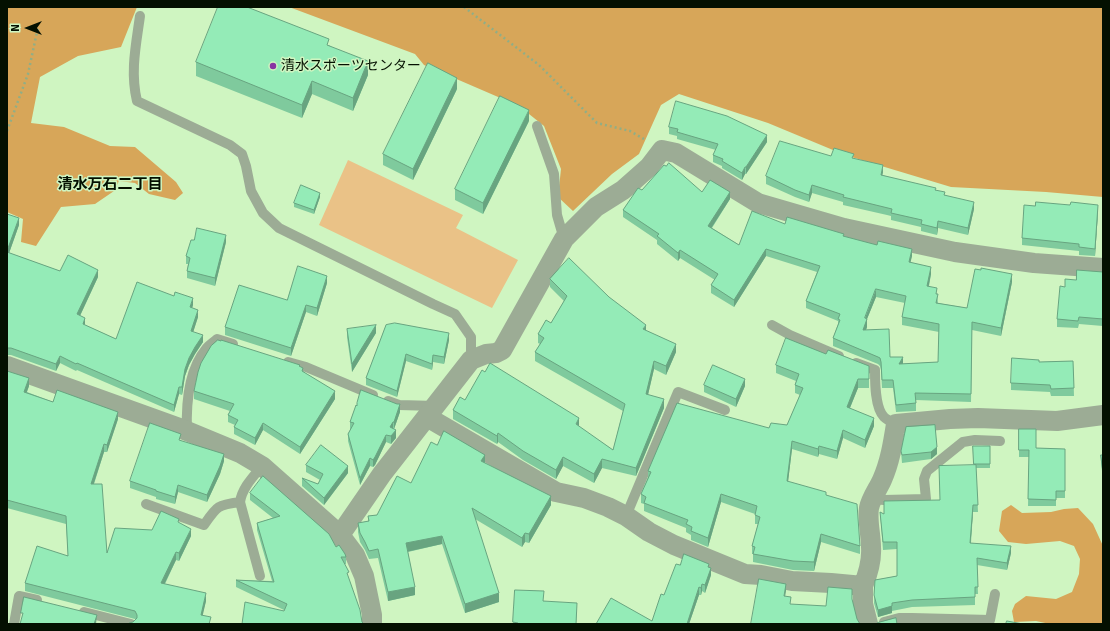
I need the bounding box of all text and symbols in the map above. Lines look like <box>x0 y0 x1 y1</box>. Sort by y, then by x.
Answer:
north arrow <box>8 8 48 48</box>
text: N <box>9 24 22 32</box>
place label: 清水スポーツセンター <box>281 58 421 74</box>
marker: 清水スポーツセンター <box>268 61 278 71</box>
district label: 清水万石二丁目 <box>58 176 162 194</box>

